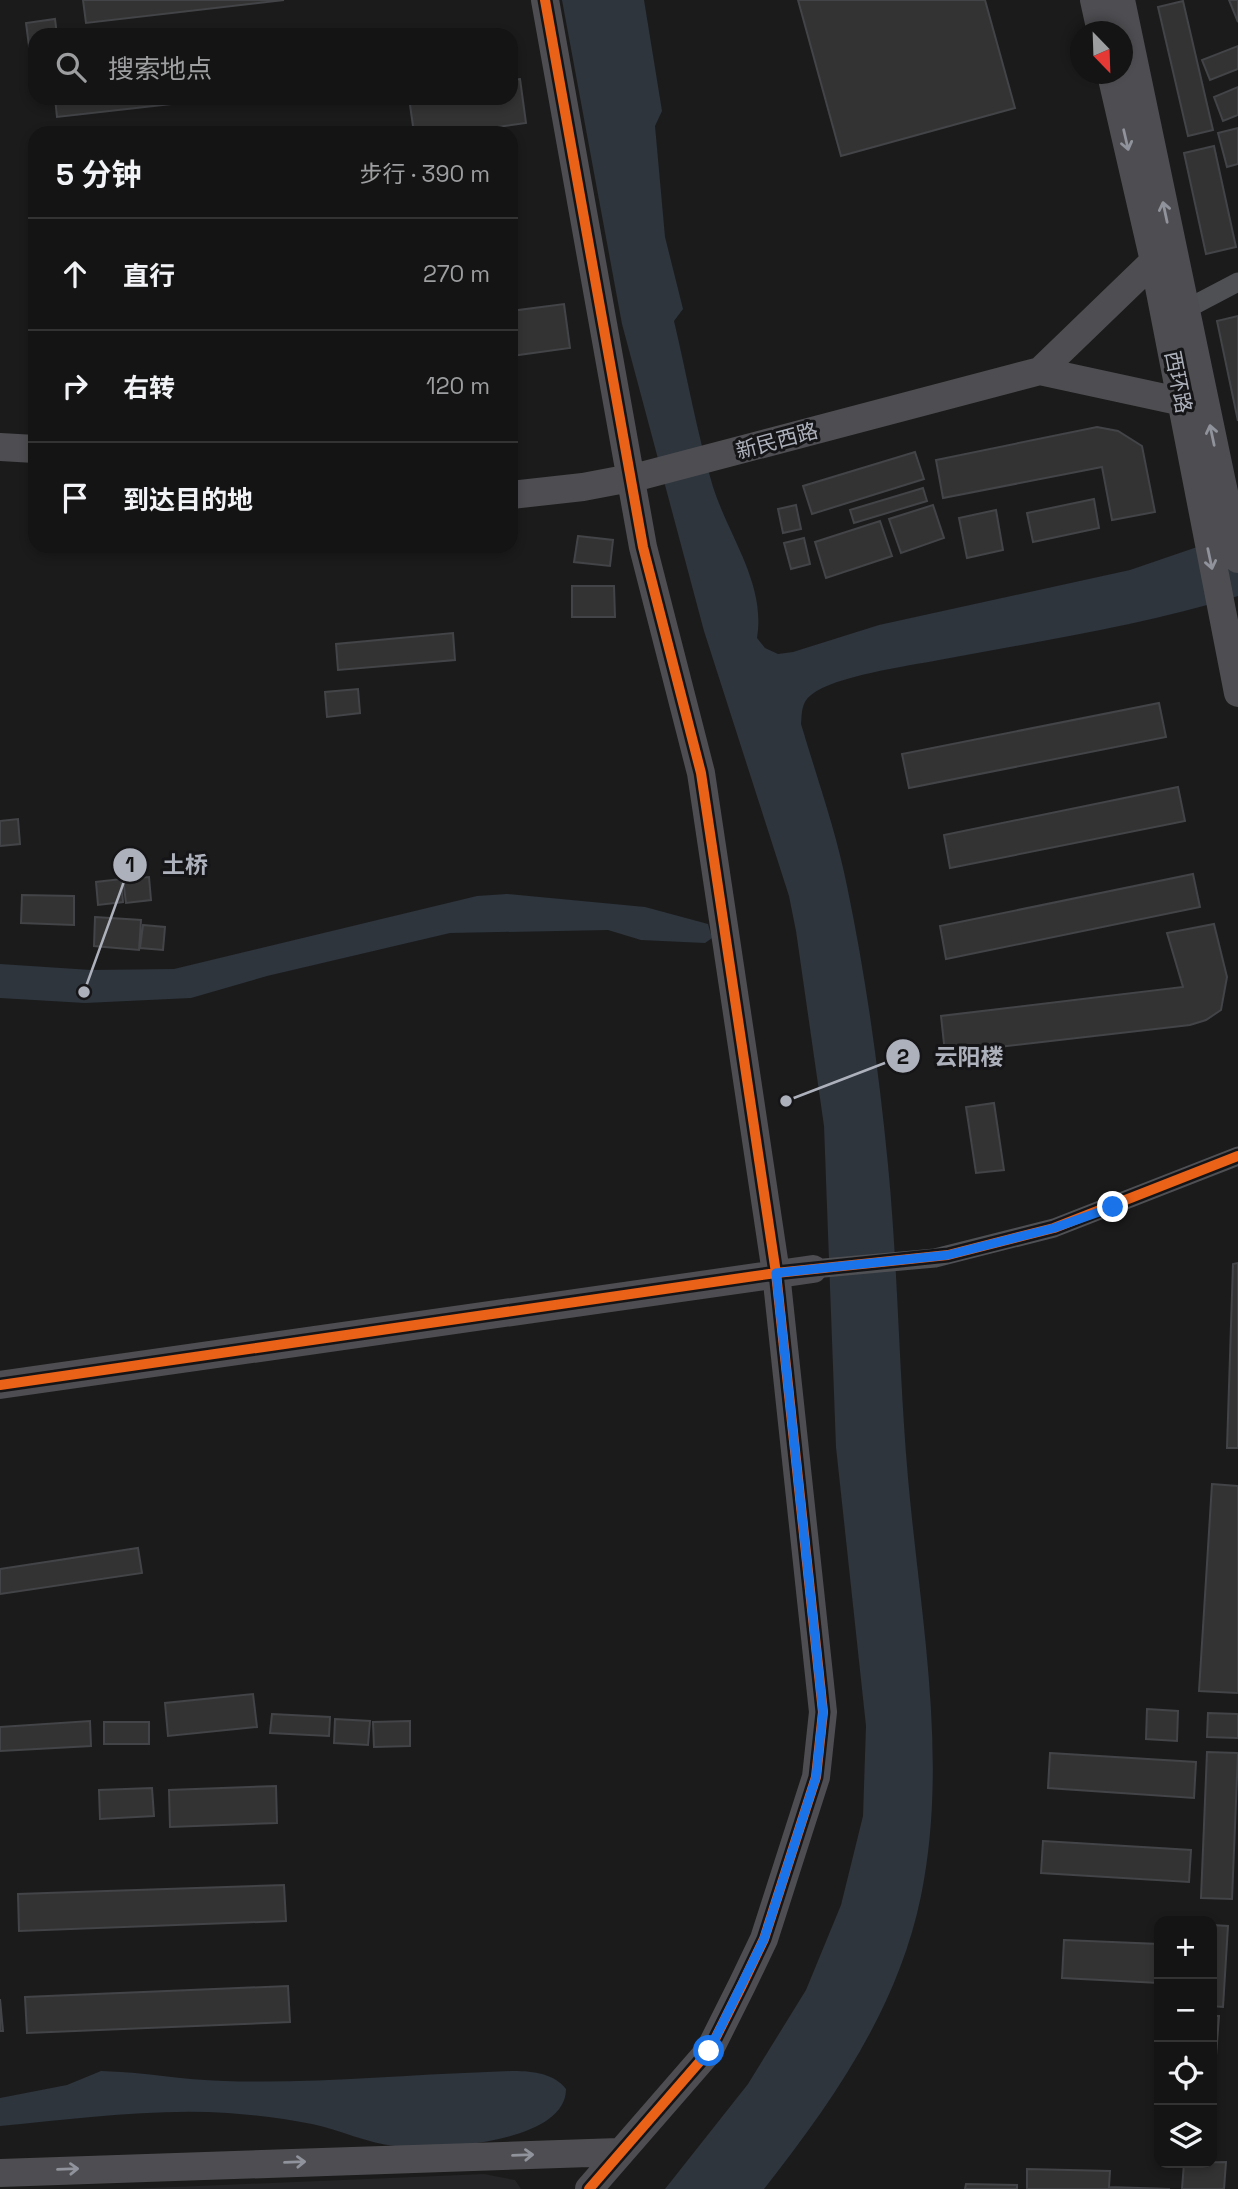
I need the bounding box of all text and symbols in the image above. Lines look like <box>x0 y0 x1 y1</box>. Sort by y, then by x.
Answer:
north arrow <box>1070 21 1133 84</box>
search box <box>28 28 518 105</box>
icon: search <box>52 48 90 86</box>
text: 搜索地点 <box>108 52 212 86</box>
one-way arrow <box>1120 128 1133 151</box>
text: 5 分钟 <box>56 155 142 194</box>
text: 步行 · 390 m <box>359 159 490 189</box>
one-way arrow <box>1157 201 1171 224</box>
icon: ahead <box>56 255 94 293</box>
text: 直行 <box>123 259 175 293</box>
text: 270 m <box>423 259 490 289</box>
street label: 西环路 <box>1159 348 1198 415</box>
icon: right <box>56 367 94 405</box>
text: 右转 <box>123 371 175 405</box>
text: 120 m <box>426 371 490 401</box>
street label: 新民西路 <box>733 417 821 464</box>
one-way arrow <box>1205 424 1219 447</box>
icon: arrive <box>56 479 94 517</box>
text: 到达目的地 <box>123 483 253 517</box>
one-way arrow <box>1204 547 1218 570</box>
callout: 土桥 <box>113 843 222 887</box>
text: 土桥 <box>162 850 208 880</box>
text: 1 <box>125 851 135 878</box>
callout: 云阳楼 <box>886 1034 1018 1078</box>
text: 云阳楼 <box>935 1042 1004 1072</box>
text: 2 <box>897 1043 909 1070</box>
route end <box>1097 1191 1128 1222</box>
map controls <box>1154 1916 1217 2168</box>
button: + <box>1154 1916 1217 1979</box>
button: − <box>1154 1979 1217 2042</box>
route start <box>693 2035 724 2066</box>
button: locate <box>1154 2042 1217 2105</box>
button: layers <box>1154 2105 1217 2168</box>
one-way arrow <box>511 2148 534 2161</box>
one-way arrow <box>284 2155 307 2168</box>
one-way arrow <box>56 2162 79 2175</box>

